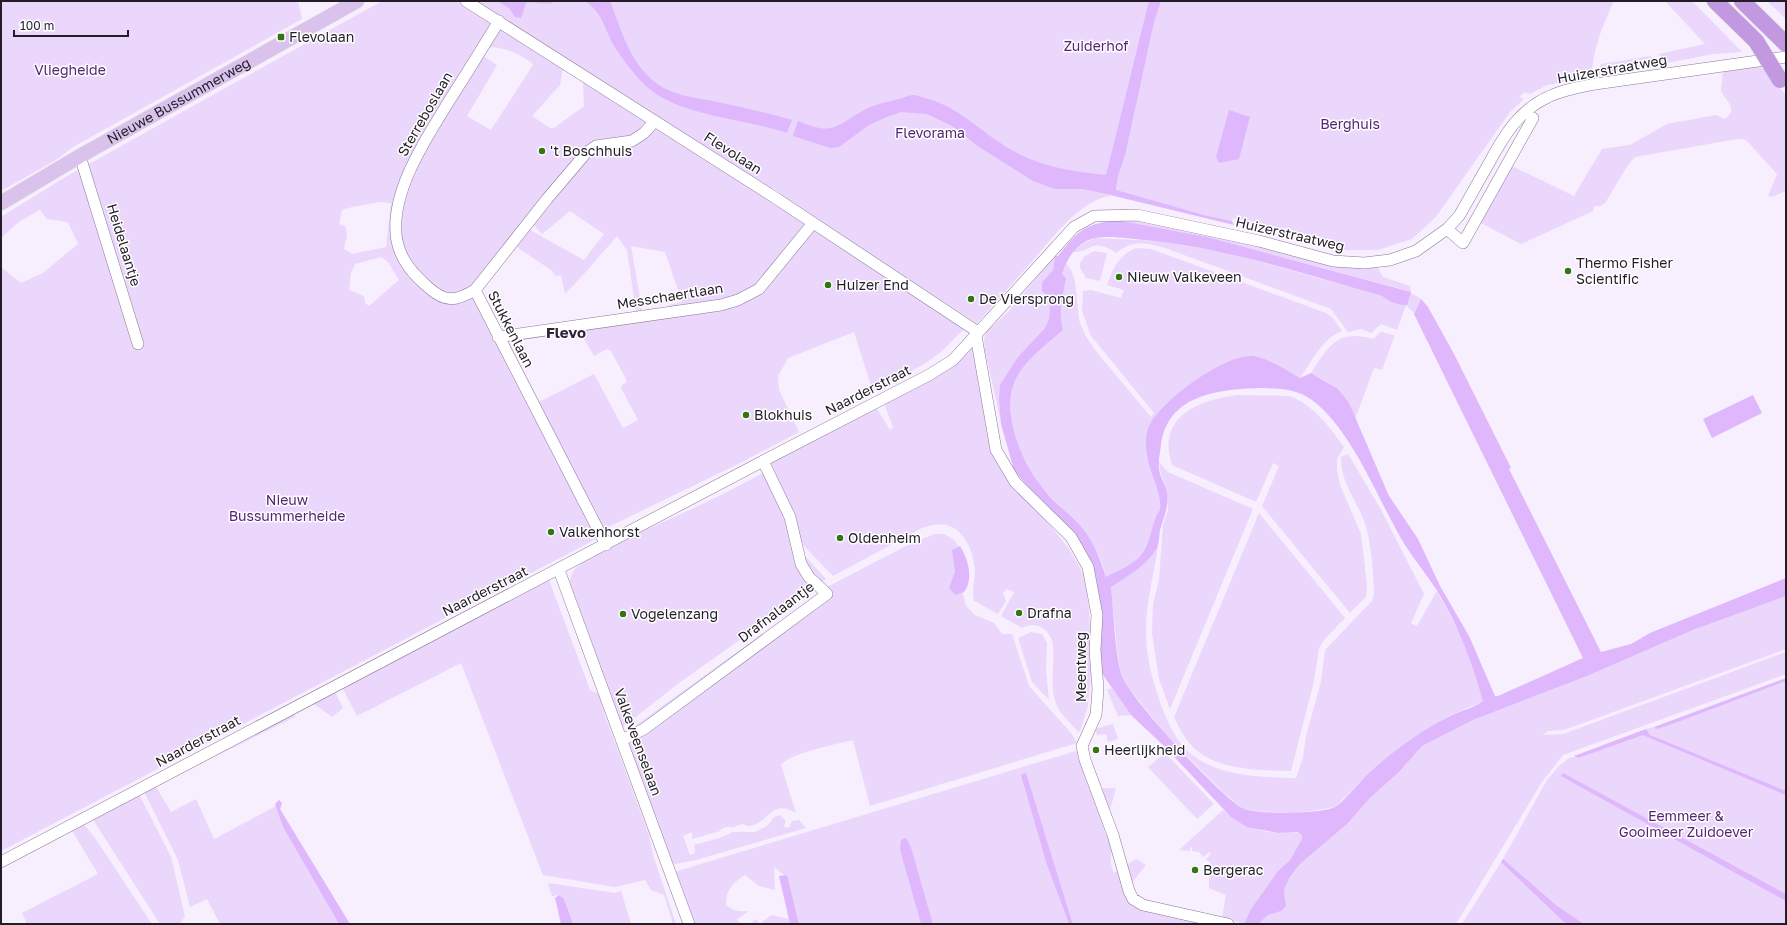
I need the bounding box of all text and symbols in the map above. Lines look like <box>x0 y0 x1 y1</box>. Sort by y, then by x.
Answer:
scale bar <box>14 12 128 38</box>
text: 100 m <box>20 18 54 33</box>
place label: Flevolaan <box>289 28 354 45</box>
marker: Flevolaan <box>276 32 286 42</box>
park label: Zuiderhof <box>1064 37 1128 54</box>
street label: Huizerstraatweg <box>1556 50 1668 87</box>
street label: Nieuwe Bussummerweg <box>104 53 253 147</box>
park label: Vliegheide <box>34 61 106 78</box>
street label: Sterreboslaan <box>394 69 456 159</box>
park label: Berghuis <box>1320 115 1380 132</box>
park label: Flevorama <box>895 124 965 141</box>
street label: Flevolaan <box>701 128 765 178</box>
place label: 't Boschhuis <box>550 142 632 159</box>
marker: 't Boschhuis <box>537 146 547 156</box>
street label: Heidelaantje <box>104 201 145 288</box>
street label: Huizerstraatweg <box>1234 213 1346 254</box>
place label: Thermo Fisher Scientific <box>1576 254 1673 287</box>
marker: Thermo Fisher Scientific <box>1563 266 1573 276</box>
place label: Nieuw Valkeveen <box>1127 268 1242 285</box>
marker: Nieuw Valkeveen <box>1114 272 1124 282</box>
place label: Huizer End <box>836 276 909 293</box>
street label: Messchaertlaan <box>615 279 724 312</box>
marker: Huizer End <box>823 280 833 290</box>
street label: Stukkenlaan <box>485 288 538 370</box>
place label: De Viersprong <box>979 290 1074 307</box>
marker: De Viersprong <box>966 294 976 304</box>
district label: Flevo <box>546 323 586 341</box>
street label: Naarderstraat <box>822 361 913 418</box>
place label: Blokhuis <box>754 406 812 423</box>
marker: Blokhuis <box>741 410 751 420</box>
park label: Nieuw Bussummerheide <box>229 491 345 524</box>
place label: Valkenhorst <box>559 523 640 540</box>
marker: Valkenhorst <box>546 527 556 537</box>
place label: Oldenheim <box>848 529 921 546</box>
marker: Oldenheim <box>835 533 845 543</box>
street label: Naarderstraat <box>439 562 530 619</box>
street label: Drafnalaantje <box>734 577 817 646</box>
place label: Drafna <box>1027 604 1072 621</box>
place label: Vogelenzang <box>631 605 718 622</box>
marker: Drafna <box>1014 608 1024 618</box>
marker: Vogelenzang <box>618 609 628 619</box>
street label: Meentweg <box>1072 632 1089 702</box>
street label: Valkeveenselaan <box>611 686 666 798</box>
street label: Naarderstraat <box>152 711 243 770</box>
place label: Heerlijkheid <box>1104 741 1185 758</box>
marker: Heerlijkheid <box>1091 745 1101 755</box>
park label: Eemmeer & Gooimeer Zuidoever <box>1619 807 1754 840</box>
place label: Bergerac <box>1203 861 1264 878</box>
marker: Bergerac <box>1190 865 1200 875</box>

